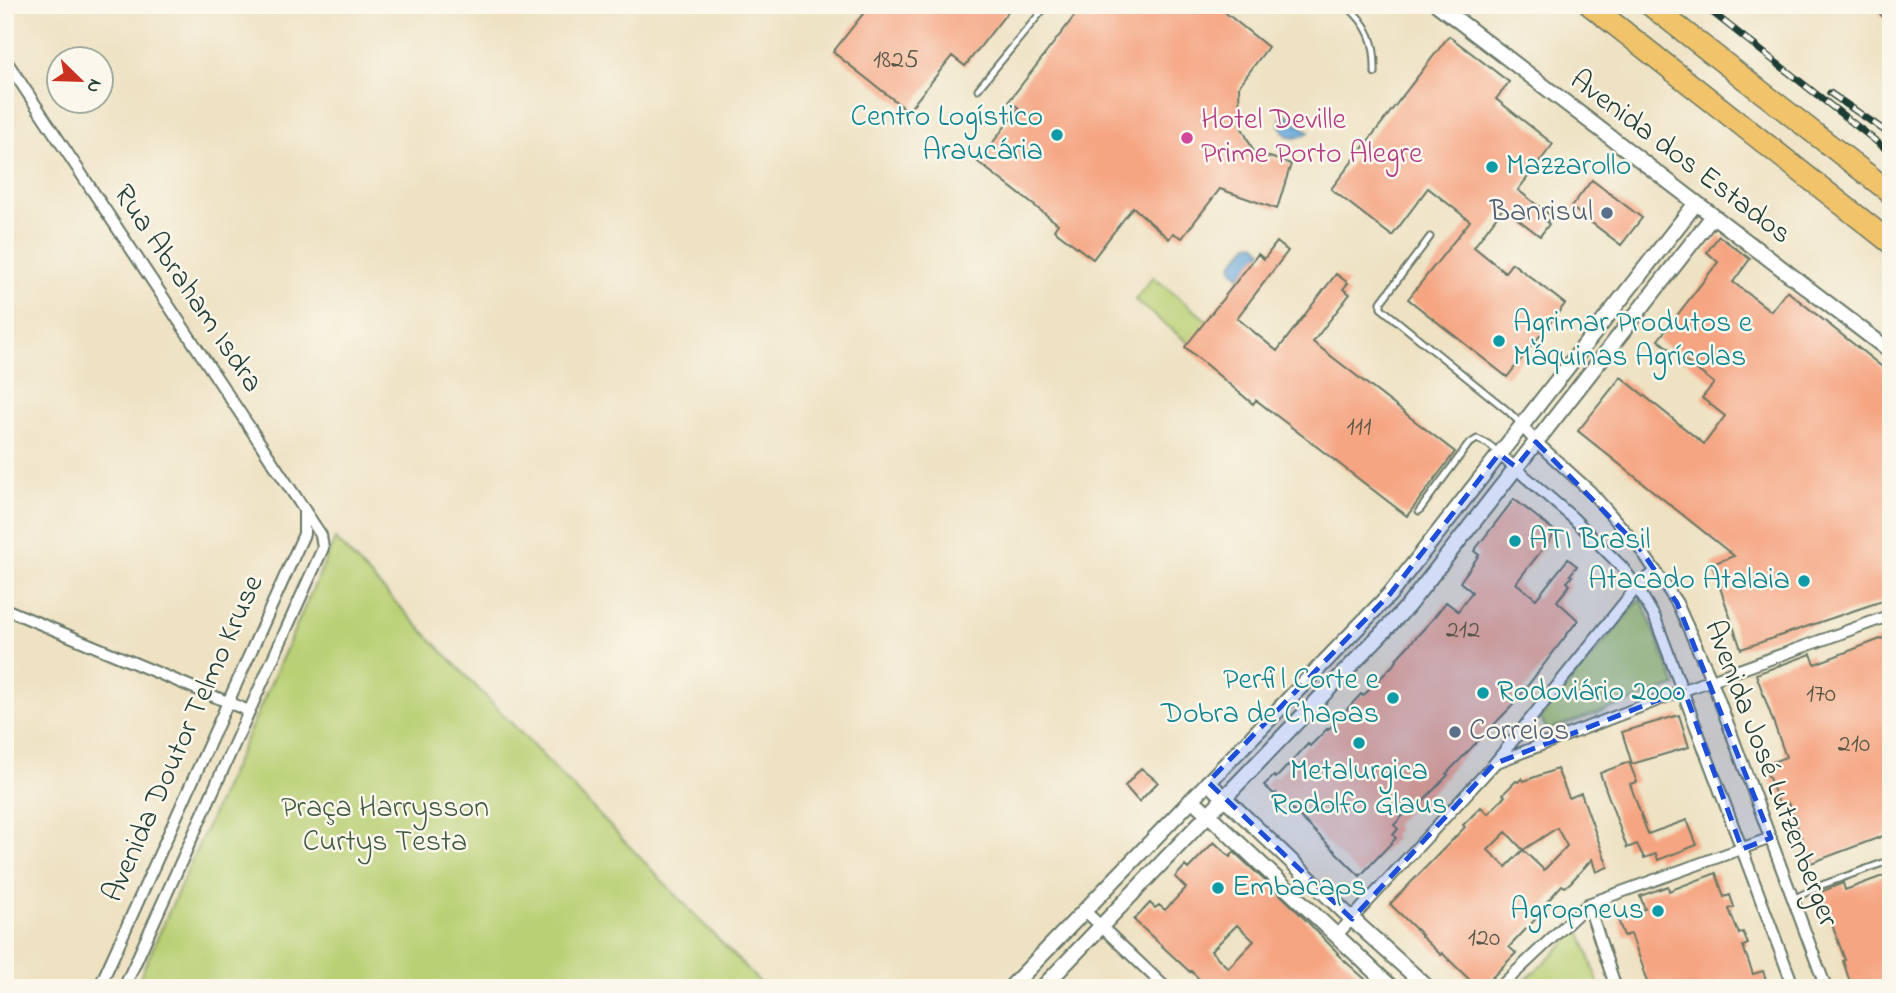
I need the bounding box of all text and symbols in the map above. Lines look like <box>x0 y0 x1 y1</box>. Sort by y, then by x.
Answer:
house number: 1825 <box>873 42 919 80</box>
north arrow <box>46 46 116 116</box>
street label: Avenida dos Estados <box>1560 60 1800 256</box>
text: N <box>78 74 108 97</box>
place label: Centro Logístico Araucária <box>851 96 1043 174</box>
place label: Hotel Deville Prime Porto Alegre <box>1201 99 1423 177</box>
marker: Centro Logístico Araucária <box>1049 127 1065 143</box>
marker: Hotel Deville Prime Porto Alegre <box>1179 130 1195 146</box>
place label: Mazzarollo <box>1506 145 1631 189</box>
marker: Mazzarollo <box>1484 159 1500 175</box>
street label: Rua Abraham Isdra <box>101 176 273 402</box>
place label: Banrisul <box>1489 191 1593 235</box>
marker: Banrisul <box>1599 205 1615 221</box>
place label: Agrimar Produtos e Máquinas Agrícolas <box>1513 302 1753 380</box>
marker: Agrimar Produtos e Máquinas Agrícolas <box>1491 333 1507 349</box>
house number: 111 <box>1347 409 1371 447</box>
place label: ATI Brasil <box>1529 519 1651 563</box>
marker: ATI Brasil <box>1507 533 1523 549</box>
place label: Atacado Atalaia <box>1588 559 1790 603</box>
street label: Avenida Doutor Telmo Kruse <box>92 568 276 910</box>
marker: Atacado Atalaia <box>1796 573 1812 589</box>
house number: 212 <box>1446 612 1480 650</box>
street label: Avenida José Lutzenberger <box>1691 614 1849 934</box>
place label: Perfil Corte e Dobra de Chapas <box>1160 659 1380 737</box>
place label: Rodoviário 2000 <box>1497 671 1685 715</box>
house number: 170 <box>1806 676 1836 714</box>
marker: Rodoviário 2000 <box>1475 685 1491 701</box>
marker: Perfil Corte e Dobra de Chapas <box>1385 690 1401 706</box>
place label: Correios <box>1469 710 1569 754</box>
marker: Correios <box>1447 724 1463 740</box>
house number: 210 <box>1838 726 1870 764</box>
marker: Metalurgica Rodolfo Glaus <box>1351 735 1367 751</box>
place label: Metalurgica Rodolfo Glaus <box>1271 750 1447 828</box>
park label: Praça Harrysson Curtys Testa <box>281 787 489 865</box>
place label: Embacaps <box>1232 866 1367 910</box>
marker: Embacaps <box>1210 880 1226 896</box>
place label: Agropneus <box>1510 889 1644 933</box>
marker: Agropneus <box>1650 903 1666 919</box>
house number: 120 <box>1468 920 1500 958</box>

